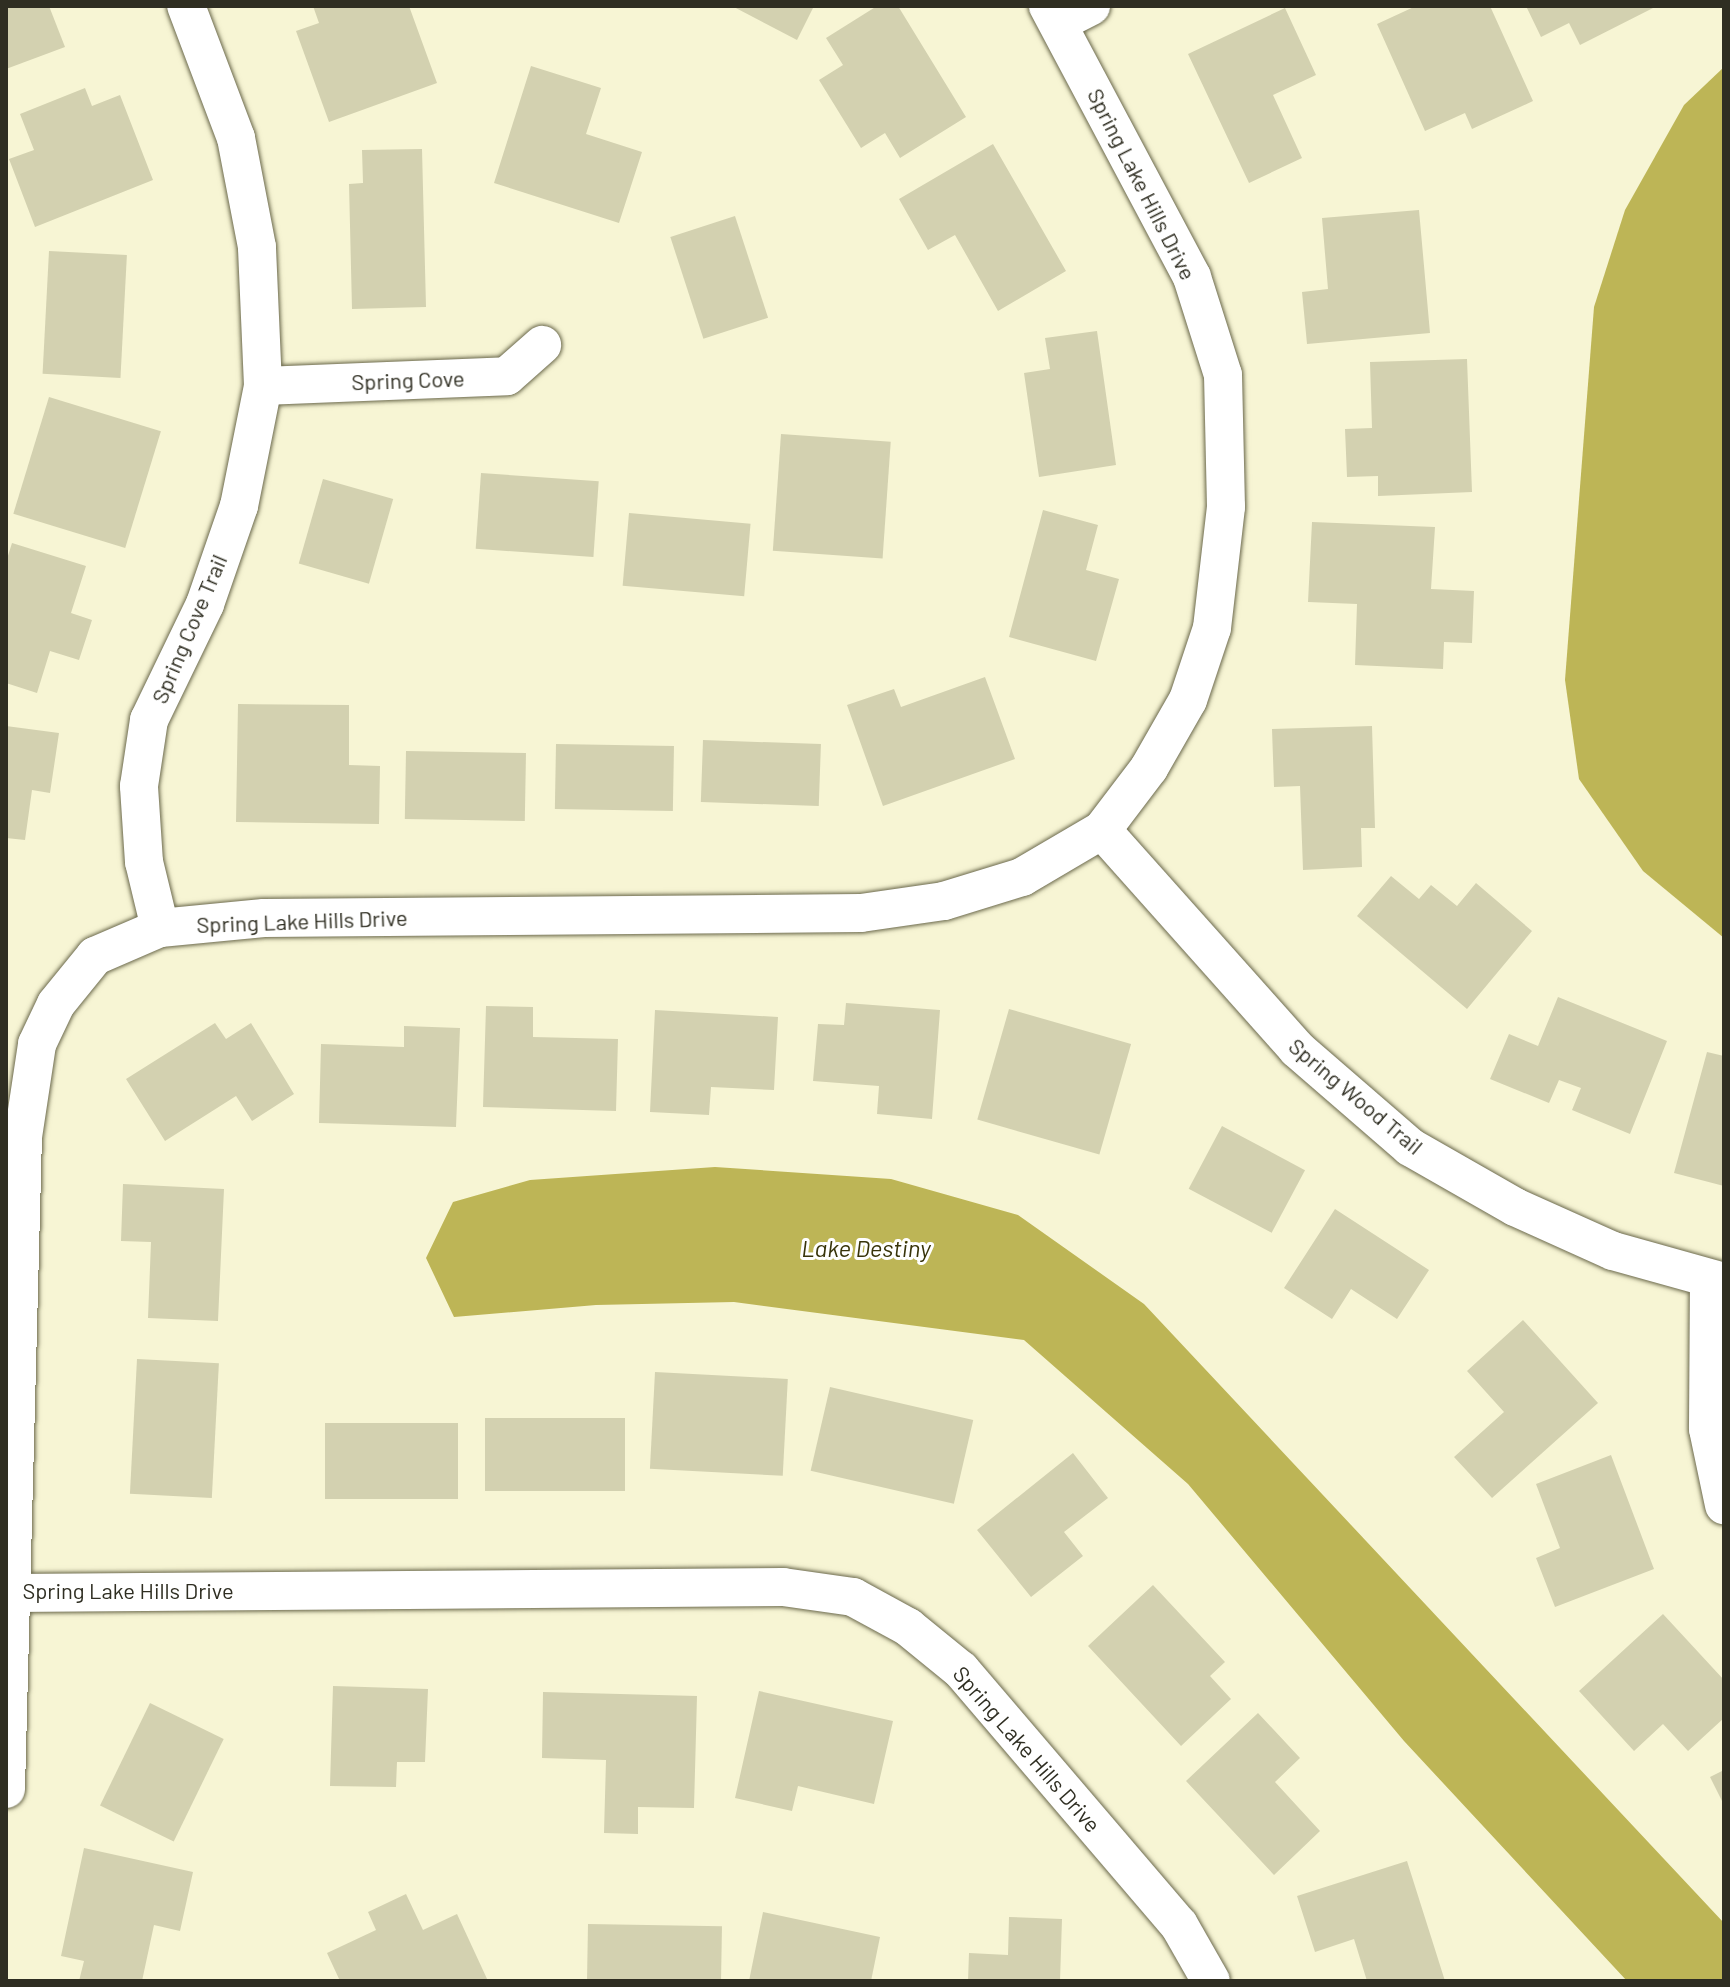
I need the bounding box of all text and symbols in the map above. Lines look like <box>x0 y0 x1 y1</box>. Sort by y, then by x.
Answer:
street label: Spring Lake Hills Drive <box>1082 84 1202 284</box>
street label: Spring Cove <box>351 365 465 395</box>
street label: Spring Cove Trail <box>146 551 232 707</box>
street label: Spring Lake Hills Drive <box>196 904 408 938</box>
street label: Spring Wood Trail <box>1284 1032 1428 1160</box>
water label: Lake Destiny <box>801 1234 931 1262</box>
street label: Spring Lake Hills Drive <box>22 1578 234 1604</box>
street label: Spring Lake Hills Drive <box>948 1661 1106 1837</box>

